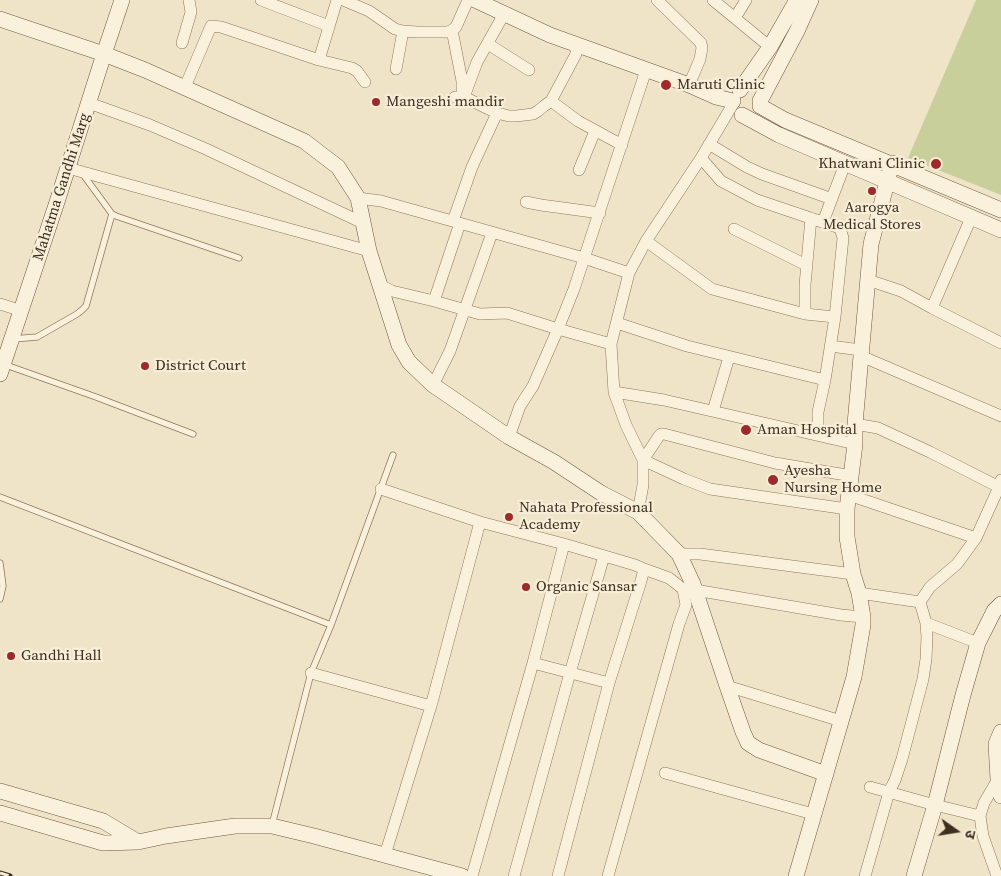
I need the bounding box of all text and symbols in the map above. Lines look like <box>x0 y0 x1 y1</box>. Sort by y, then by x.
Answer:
place label: Maruti Clinic <box>677 76 765 94</box>
marker: Maruti Clinic <box>659 78 673 92</box>
place label: Mangeshi mandir <box>386 93 504 111</box>
marker: Mangeshi mandir <box>370 96 382 108</box>
street label: Mahatma Gandhi Marg <box>30 111 94 263</box>
place label: Khatwani Clinic <box>818 155 925 173</box>
marker: Khatwani Clinic <box>929 157 943 171</box>
marker: Aarogya Medical Stores <box>866 185 878 197</box>
place label: Aarogya Medical Stores <box>823 199 921 234</box>
place label: District Court <box>155 357 246 375</box>
marker: District Court <box>139 360 151 372</box>
place label: Aman Hospital <box>757 421 857 439</box>
marker: Aman Hospital <box>739 423 753 437</box>
place label: Ayesha Nursing Home <box>784 462 882 497</box>
marker: Ayesha Nursing Home <box>766 473 780 487</box>
place label: Nahata Professional Academy <box>519 499 653 534</box>
marker: Nahata Professional Academy <box>503 511 515 523</box>
place label: Organic Sansar <box>536 578 637 596</box>
marker: Organic Sansar <box>520 581 532 593</box>
place label: Gandhi Hall <box>21 647 101 665</box>
marker: Gandhi Hall <box>5 650 17 662</box>
north arrow <box>931 806 981 856</box>
text: उ <box>960 828 981 841</box>

